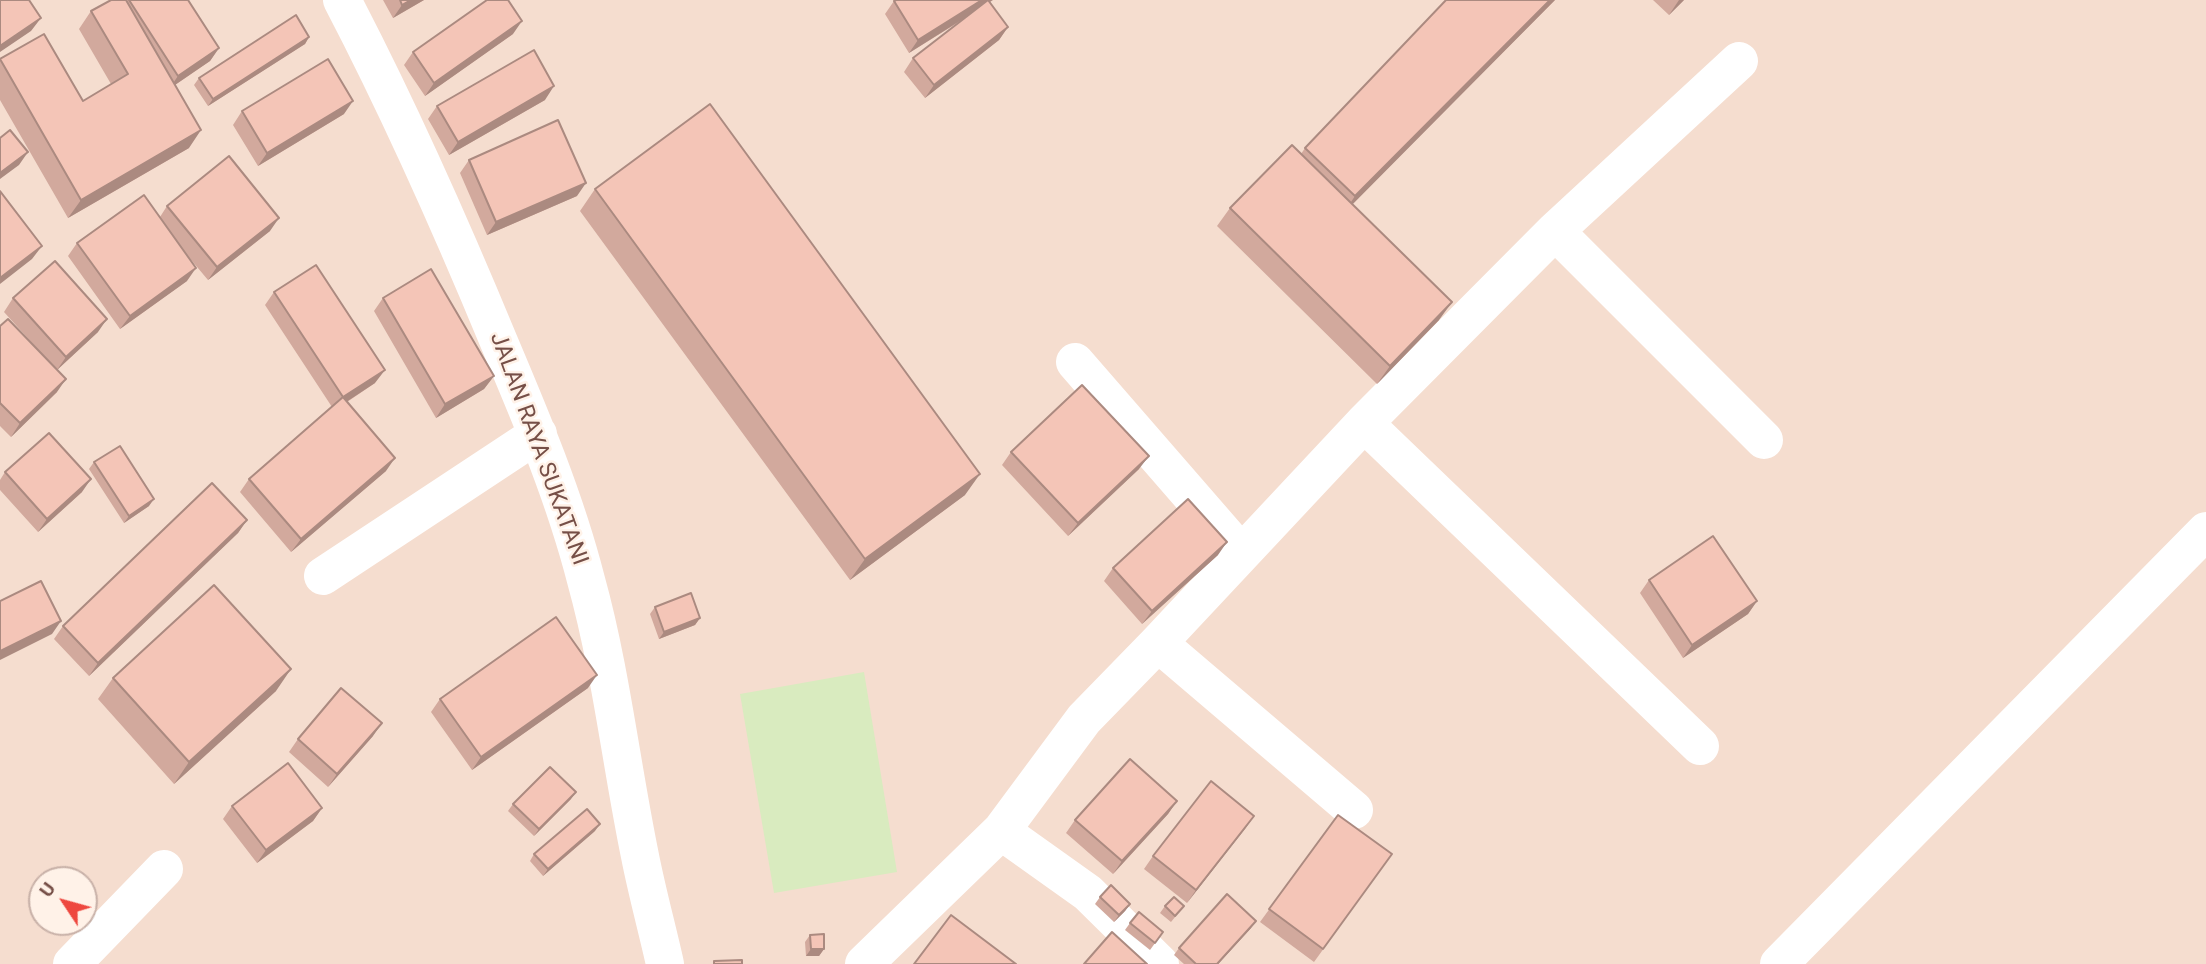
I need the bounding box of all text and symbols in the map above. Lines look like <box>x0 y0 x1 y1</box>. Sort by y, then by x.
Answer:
street label: JALAN RAYA SUKATANI <box>483 329 593 569</box>
north arrow <box>28 866 98 936</box>
text: U <box>34 878 60 901</box>

